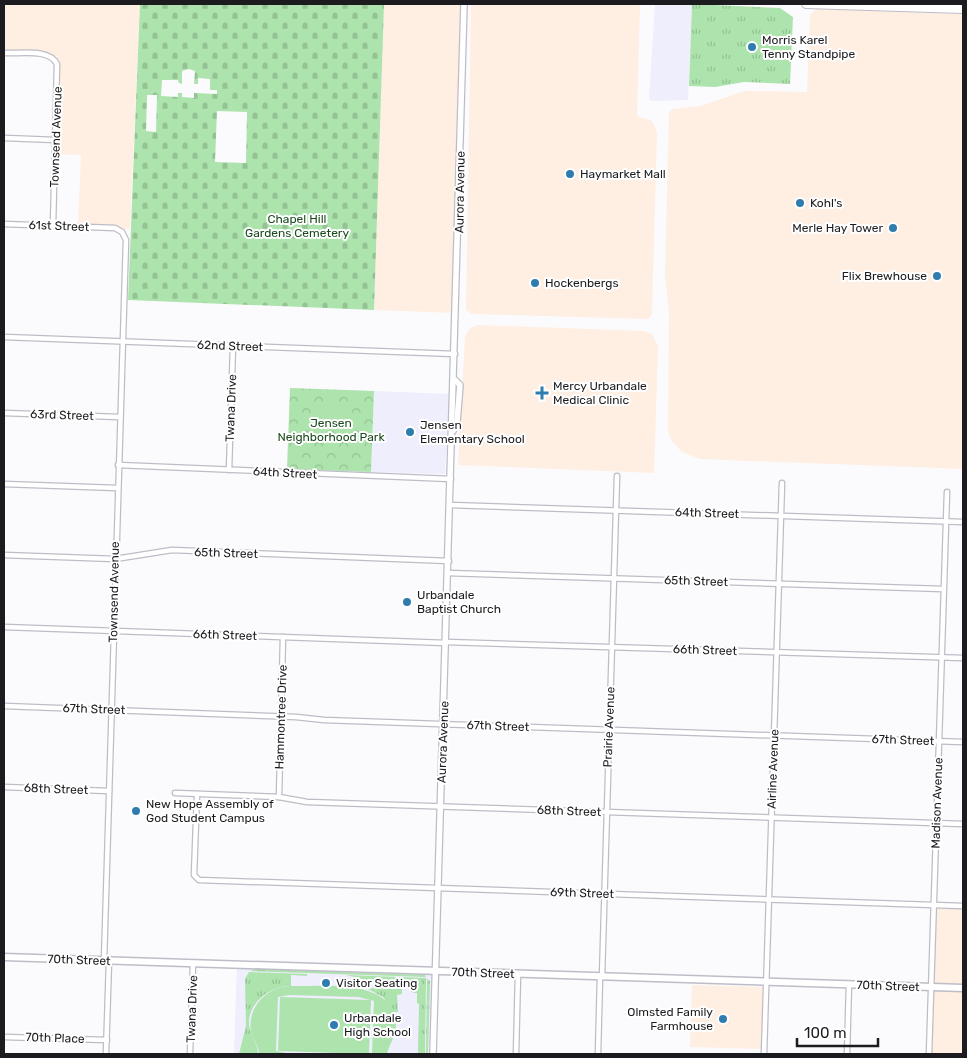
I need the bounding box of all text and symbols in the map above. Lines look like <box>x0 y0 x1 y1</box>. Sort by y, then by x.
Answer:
place label: Morris Karel Tenny Standpipe <box>762 33 856 61</box>
marker: Morris Karel Tenny Standpipe <box>746 41 758 53</box>
street label: Townsend Avenue <box>47 86 65 188</box>
street label: Aurora Avenue <box>452 150 468 233</box>
place label: Haymarket Mall <box>580 167 666 181</box>
marker: Haymarket Mall <box>564 168 576 180</box>
place label: Kohl's <box>810 196 842 210</box>
marker: Kohl's <box>794 197 806 209</box>
park label: Chapel Hill Gardens Cemetery <box>245 212 349 240</box>
street label: 61st Street <box>29 218 90 234</box>
place label: Merle Hay Tower <box>792 221 883 235</box>
marker: Merle Hay Tower <box>887 222 899 234</box>
place label: Flix Brewhouse <box>842 269 927 283</box>
marker: Flix Brewhouse <box>931 270 943 282</box>
place label: Hockenbergs <box>545 276 619 290</box>
marker: Hockenbergs <box>529 277 541 289</box>
street label: 62nd Street <box>197 338 264 354</box>
street label: Twana Drive <box>223 374 239 442</box>
place label: Mercy Urbandale Medical Clinic <box>553 379 647 407</box>
marker: Mercy Urbandale Medical Clinic <box>535 386 549 400</box>
street label: 63rd Street <box>30 407 94 423</box>
park label: Jensen Neighborhood Park <box>277 416 385 444</box>
place label: Jensen Elementary School <box>420 418 525 446</box>
marker: Jensen Elementary School <box>404 426 416 438</box>
street label: 64th Street <box>253 464 318 482</box>
street label: 64th Street <box>675 505 740 521</box>
street label: Townsend Avenue <box>106 541 122 643</box>
street label: 65th Street <box>194 545 259 561</box>
street label: 65th Street <box>664 573 729 589</box>
place label: Urbandale Baptist Church <box>417 588 501 616</box>
marker: Urbandale Baptist Church <box>401 596 413 608</box>
street label: 66th Street <box>193 627 258 643</box>
street label: 66th Street <box>673 642 738 658</box>
street label: Hammontree Drive <box>272 664 290 770</box>
street label: Prairie Avenue <box>601 686 617 767</box>
street label: Aurora Avenue <box>435 700 451 783</box>
street label: 67th Street <box>62 701 126 717</box>
street label: 67th Street <box>466 718 530 734</box>
street label: Airline Avenue <box>765 729 781 809</box>
street label: 67th Street <box>871 732 935 748</box>
street label: Madison Avenue <box>928 757 946 849</box>
street label: 68th Street <box>24 781 89 797</box>
place label: New Hope Assembly of God Student Campus <box>146 797 274 825</box>
street label: 68th Street <box>537 803 602 819</box>
marker: New Hope Assembly of God Student Campus <box>130 805 142 817</box>
street label: 69th Street <box>550 885 615 901</box>
street label: 70th Street <box>47 952 111 968</box>
street label: 70th Street <box>451 965 515 981</box>
street label: Twana Drive <box>184 975 200 1043</box>
place label: Visitor Seating <box>336 976 417 990</box>
marker: Visitor Seating <box>320 977 332 989</box>
street label: 70th Street <box>856 978 920 994</box>
place label: Olmsted Family Farmhouse <box>627 1005 713 1033</box>
place label: Urbandale High School <box>344 1011 411 1039</box>
marker: Olmsted Family Farmhouse <box>717 1013 729 1025</box>
scale bar <box>797 1016 878 1048</box>
marker: Urbandale High School <box>328 1019 340 1031</box>
text: 100 m <box>804 1024 846 1042</box>
street label: 70th Place <box>25 1030 85 1046</box>

